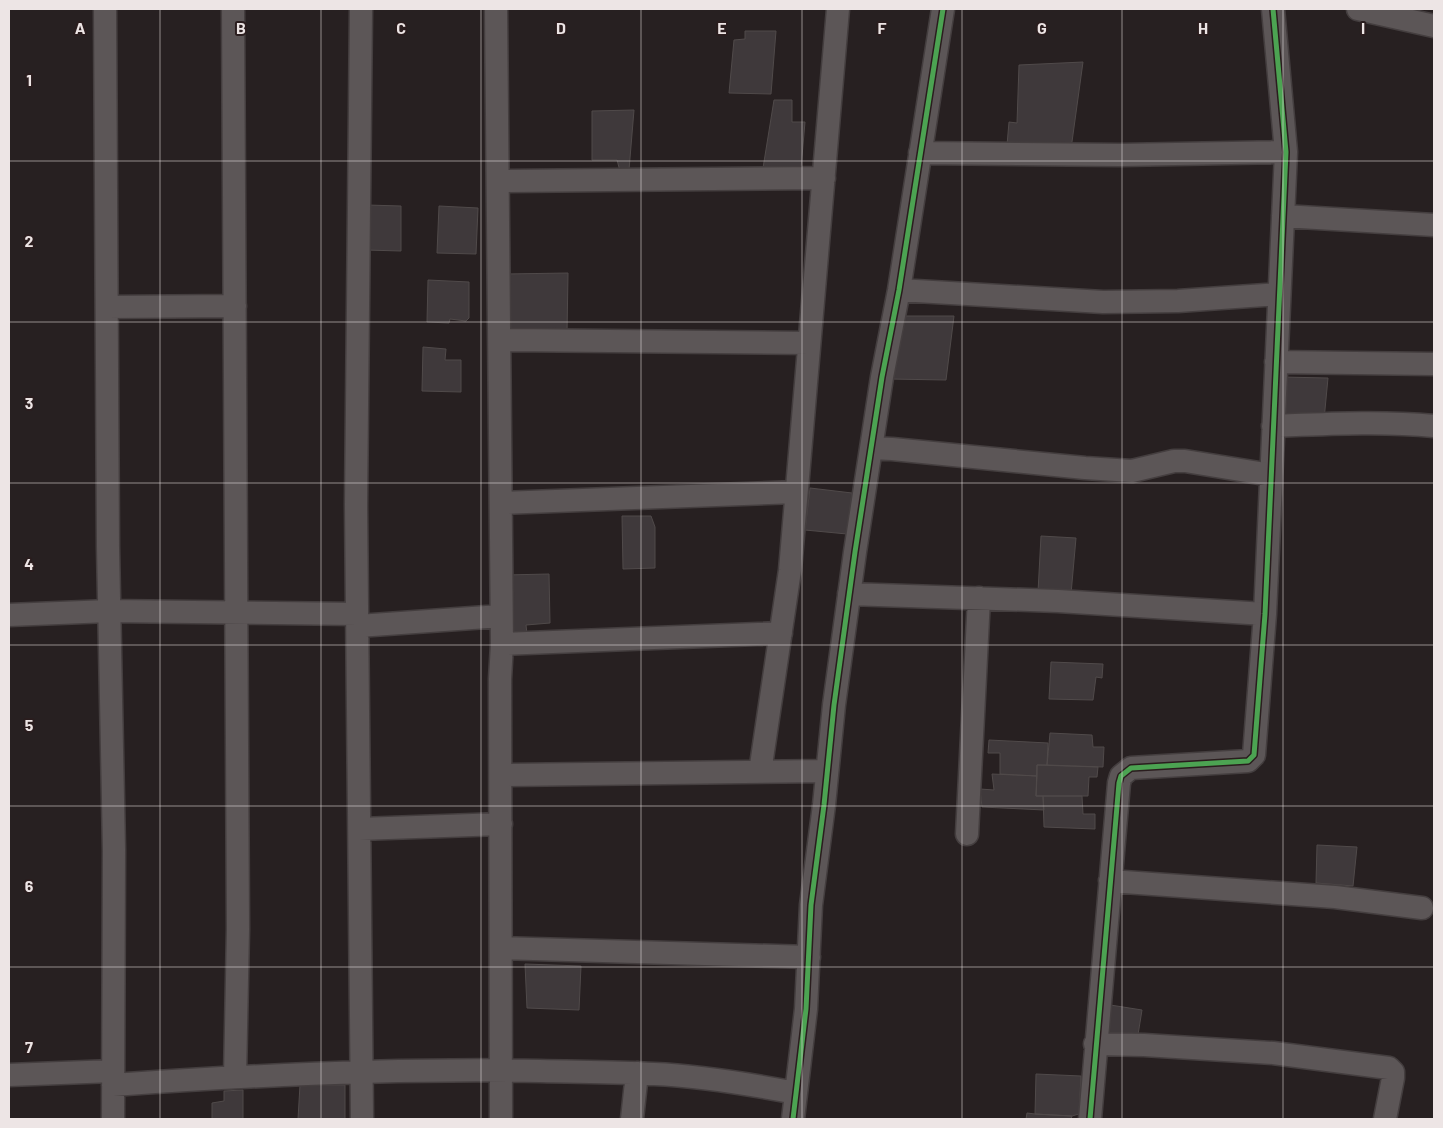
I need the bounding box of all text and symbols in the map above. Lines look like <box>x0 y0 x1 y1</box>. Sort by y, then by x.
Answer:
text: A <box>75 18 86 37</box>
text: B <box>236 18 246 37</box>
text: C <box>396 18 406 37</box>
text: D <box>556 18 566 37</box>
text: E <box>717 18 727 37</box>
text: F <box>878 18 887 37</box>
text: G <box>1037 18 1047 37</box>
text: H <box>1198 18 1208 37</box>
text: I <box>1361 18 1365 37</box>
text: 1 <box>26 70 32 89</box>
text: 2 <box>25 231 34 250</box>
text: 3 <box>25 393 33 412</box>
text: 4 <box>24 554 34 573</box>
text: 5 <box>25 715 34 734</box>
text: 6 <box>25 876 34 895</box>
text: 7 <box>25 1037 33 1056</box>

